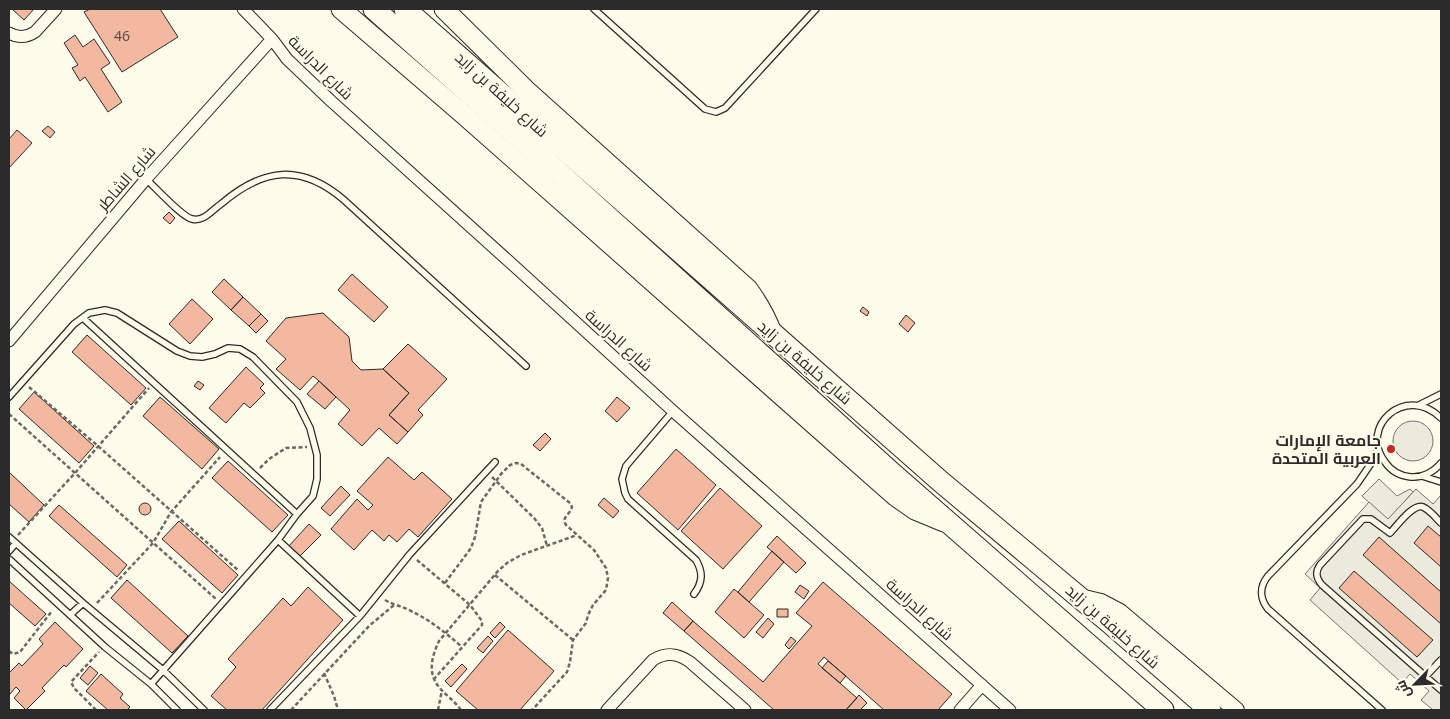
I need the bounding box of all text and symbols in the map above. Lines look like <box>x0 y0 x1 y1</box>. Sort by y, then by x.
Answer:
house number: 46 <box>114 26 130 45</box>
street label: شارع الدراسة <box>283 30 358 105</box>
street label: شارع خليفة بن زايد <box>450 46 553 142</box>
street label: شارع الشاطر <box>91 141 161 216</box>
street label: شارع الدراسة <box>580 304 657 377</box>
street label: شارع خليفة بن زايد <box>753 315 857 410</box>
place label: جامعة الإمارات العربية المتحدة <box>1272 429 1381 469</box>
marker: جامعة الإمارات العربية المتحدة <box>1385 443 1397 455</box>
street label: شارع الدراسة <box>881 573 958 646</box>
street label: شارع خليفة بن زايد <box>1061 579 1165 674</box>
north arrow <box>1390 659 1440 709</box>
text: ش <box>1390 677 1415 702</box>

